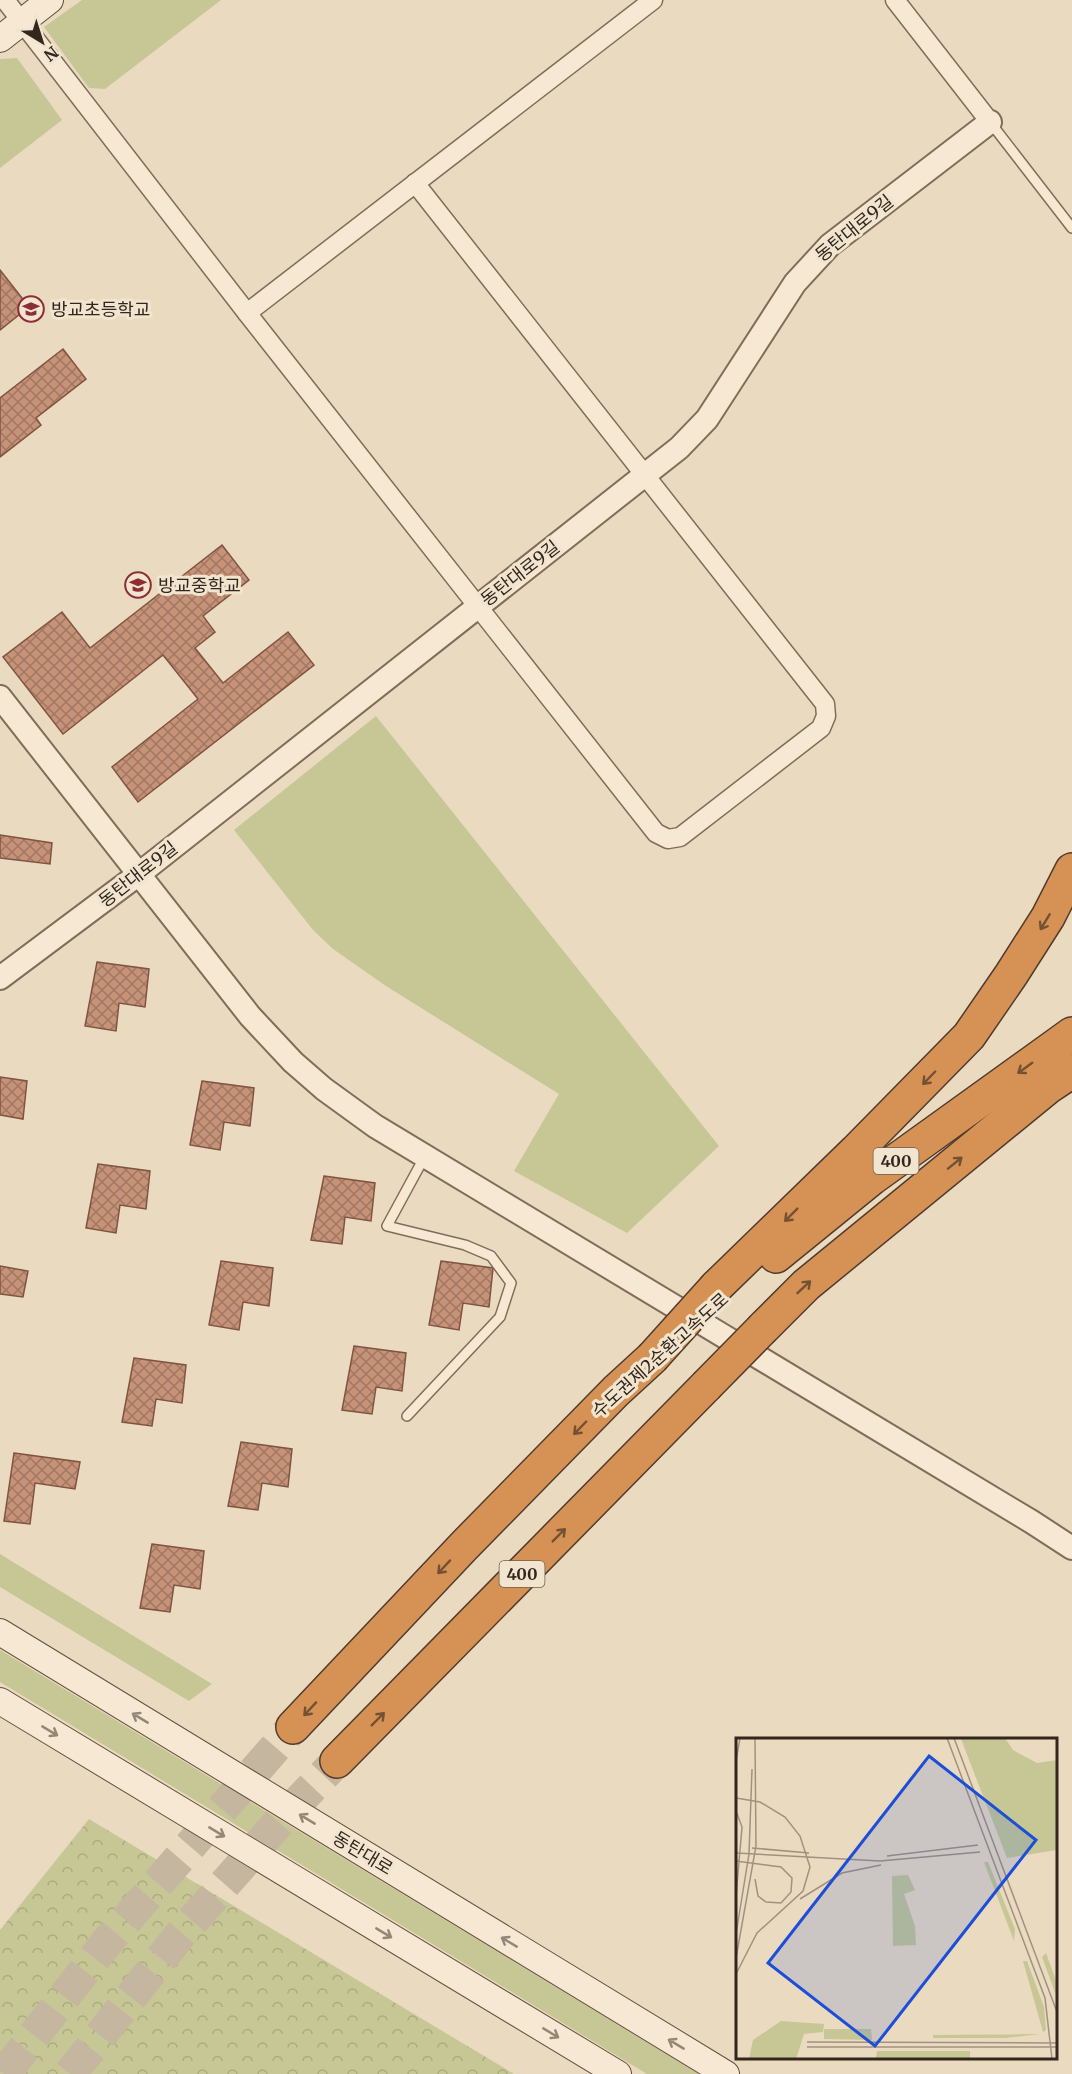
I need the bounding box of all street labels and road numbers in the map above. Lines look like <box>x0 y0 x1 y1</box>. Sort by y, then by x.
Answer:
street label: 동탄대로9길 <box>810 190 898 266</box>
street label: 동탄대로9길 <box>476 535 564 611</box>
street label: 동탄대로9길 <box>94 836 182 912</box>
road number: 400 <box>874 1148 918 1174</box>
street label: 수도권제2순환고속도로 <box>587 1287 733 1423</box>
road number: 400 <box>500 1561 544 1587</box>
street label: 동탄대로 <box>329 1826 397 1880</box>

